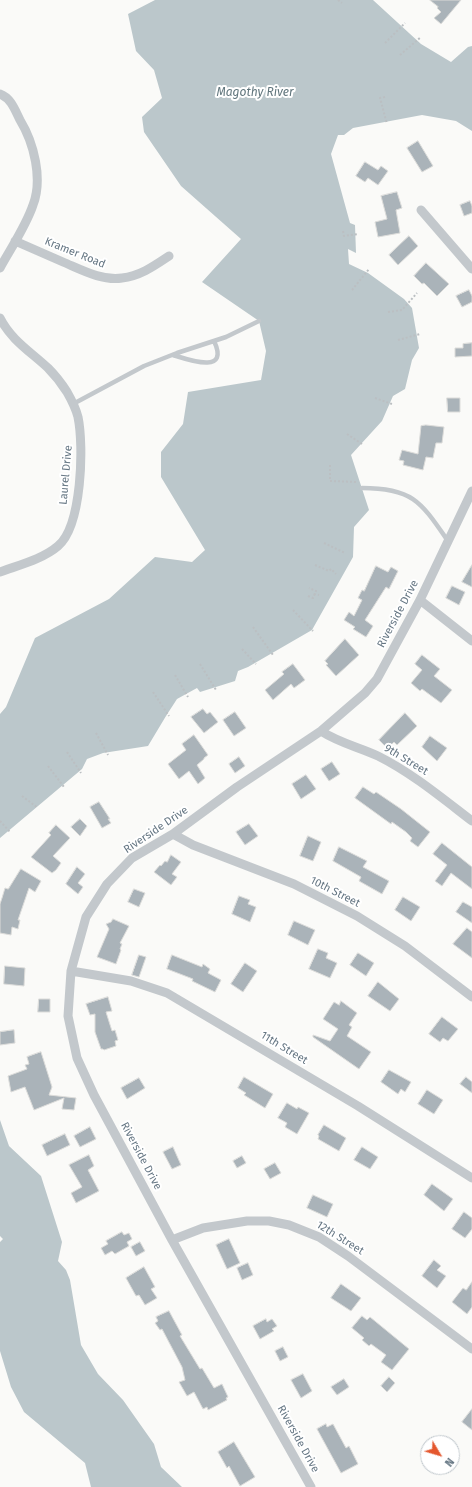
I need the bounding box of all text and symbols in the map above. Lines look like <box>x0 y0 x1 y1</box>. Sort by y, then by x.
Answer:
water label: Magothy River <box>216 86 294 100</box>
street label: Kramer Road <box>43 235 107 271</box>
street label: Laurel Drive <box>57 445 75 505</box>
street label: Riverside Drive <box>375 578 421 650</box>
street label: 9th Street <box>382 742 430 778</box>
street label: Riverside Drive <box>121 804 191 856</box>
street label: 10th Street <box>308 874 362 910</box>
street label: 11th Street <box>258 1029 310 1067</box>
street label: Riverside Drive <box>118 1120 164 1192</box>
street label: 12th Street <box>314 1218 366 1258</box>
street label: Riverside Drive <box>274 1403 322 1475</box>
north arrow <box>420 1435 460 1475</box>
text: N <box>442 1455 456 1469</box>

